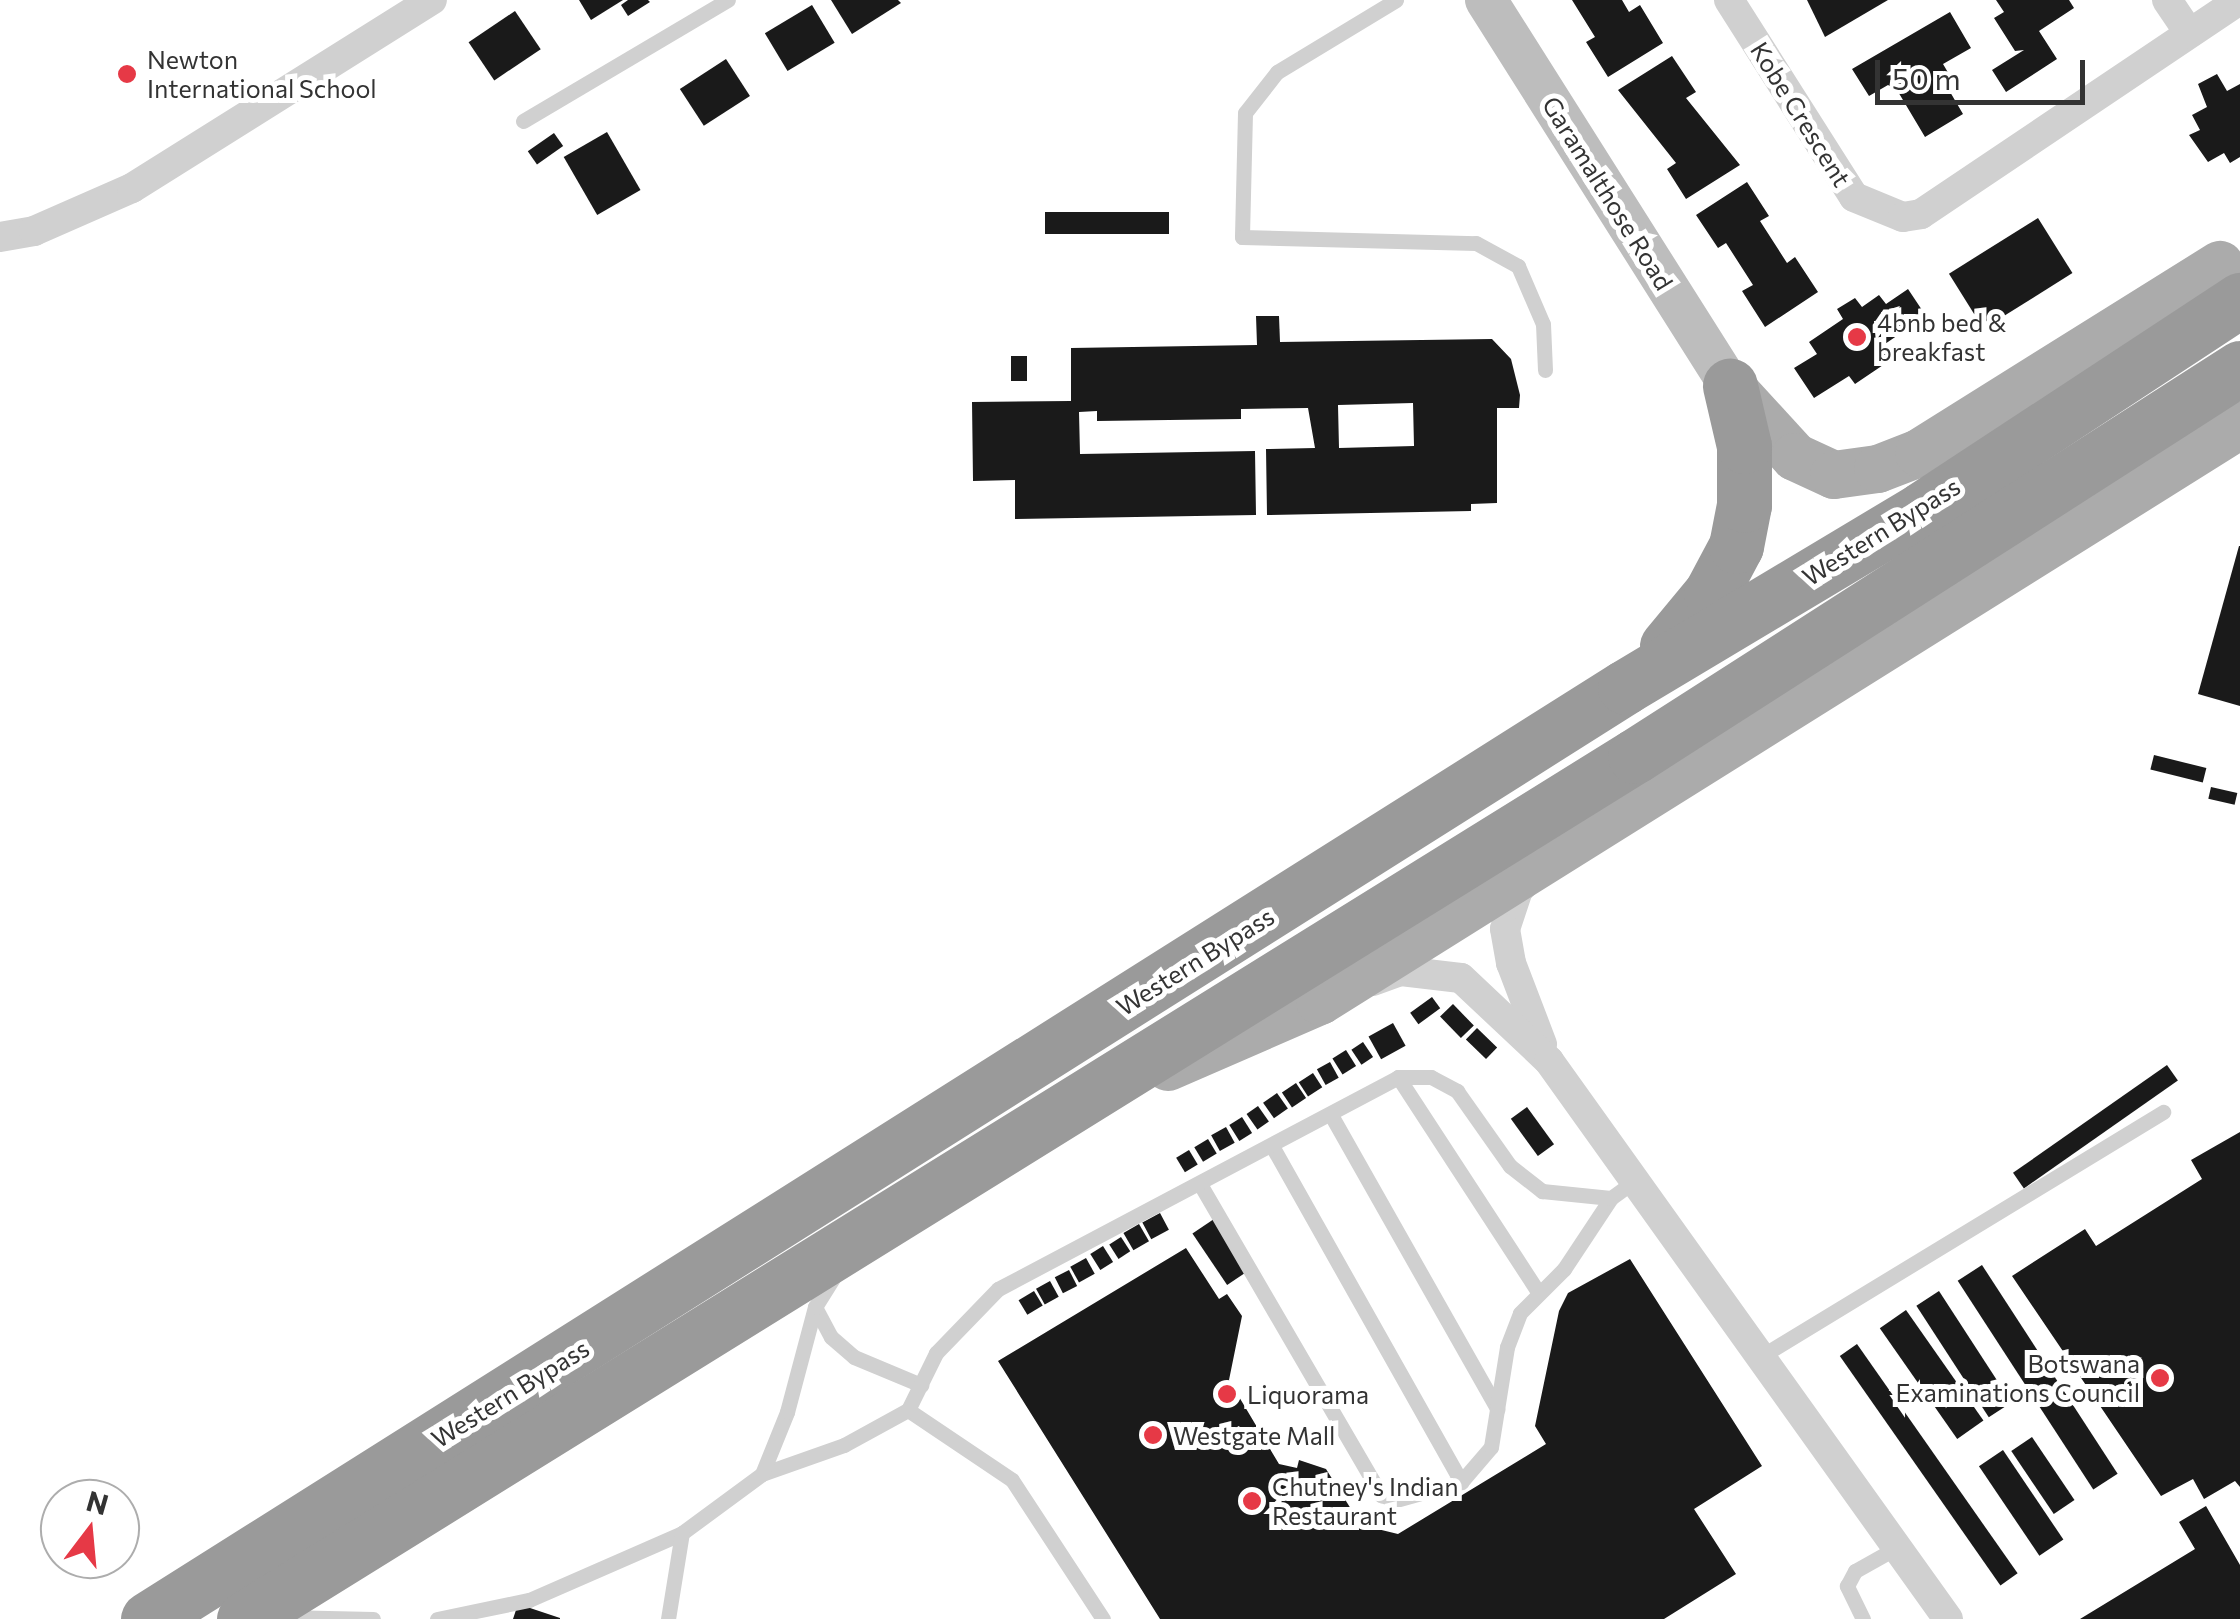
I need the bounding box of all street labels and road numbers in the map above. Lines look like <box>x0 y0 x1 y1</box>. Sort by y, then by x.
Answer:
street label: Kobe Crescent <box>1745 36 1857 192</box>
street label: Garamalthose Road <box>1536 91 1680 295</box>
street label: Western Bypass <box>1797 471 1965 591</box>
street label: Western Bypass <box>1111 901 1279 1021</box>
street label: Western Bypass <box>426 1333 594 1453</box>

